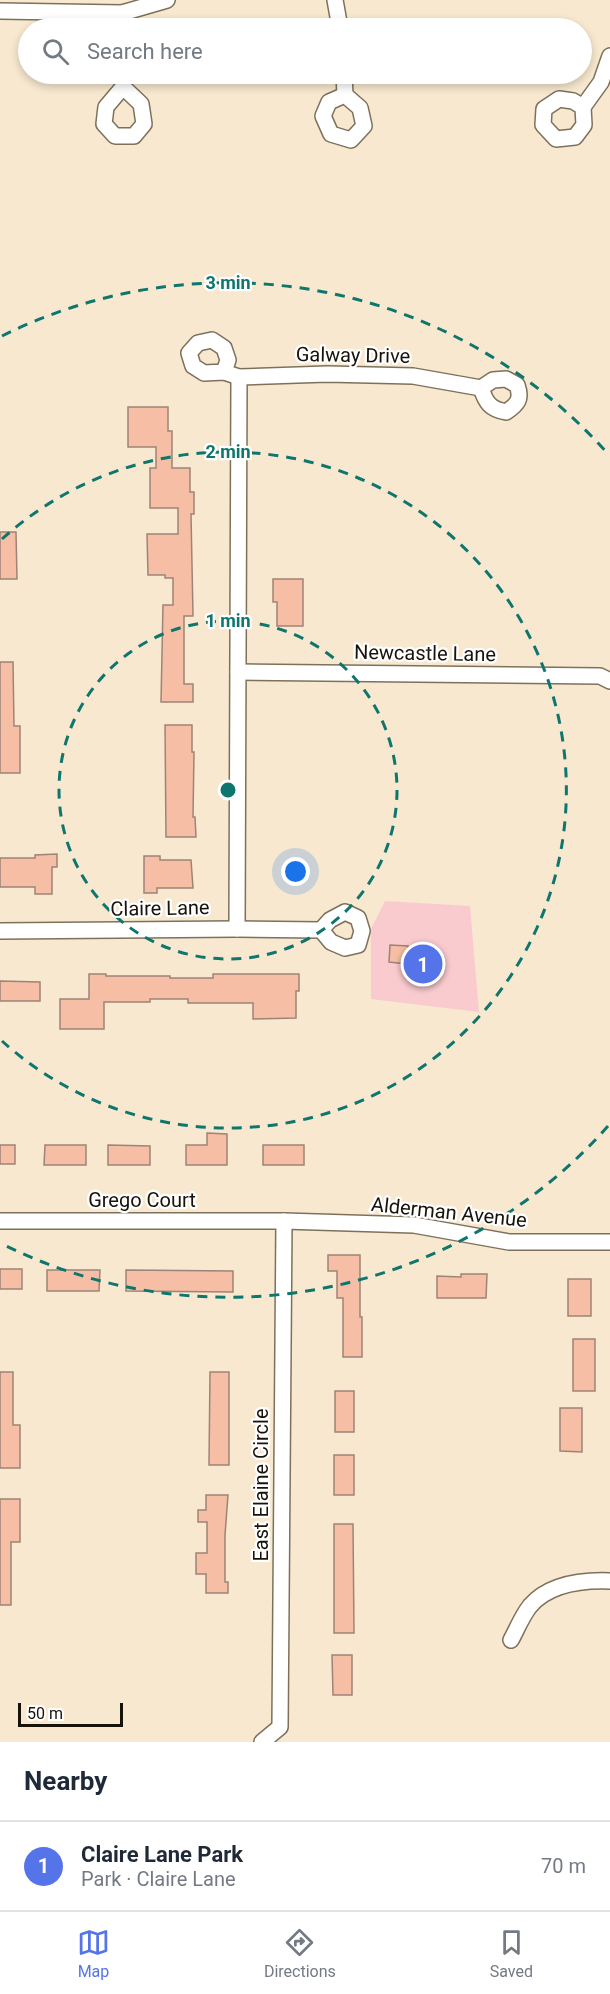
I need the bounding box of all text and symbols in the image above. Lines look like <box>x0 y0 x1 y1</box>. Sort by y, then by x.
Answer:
search box <box>18 18 592 84</box>
icon: search <box>39 35 72 68</box>
text: Search here <box>87 39 203 64</box>
text: 3 min <box>205 272 251 293</box>
street label: Galway Drive <box>296 342 410 368</box>
text: 2 min <box>205 441 251 462</box>
text: 1 min <box>205 610 251 631</box>
street label: Newcastle Lane <box>354 640 496 666</box>
centre of rings <box>218 780 238 800</box>
your location <box>281 857 310 886</box>
street label: Claire Lane <box>110 895 210 921</box>
pin: 1 <box>404 942 442 986</box>
street label: Grego Court <box>88 1188 196 1212</box>
street label: Alderman Avenue <box>370 1192 528 1232</box>
street label: East Elaine Circle <box>249 1408 273 1562</box>
scale bar <box>18 1700 123 1728</box>
text: 50 m <box>27 1704 63 1723</box>
text: Nearby <box>24 1766 107 1796</box>
text: Claire Lane Park <box>81 1842 243 1867</box>
text: 1 <box>38 1854 49 1878</box>
text: 70 m <box>541 1854 586 1878</box>
text: Park · Claire Lane <box>81 1867 236 1891</box>
tab: Map <box>77 1926 110 1981</box>
tab: Directions <box>264 1926 336 1981</box>
tab: Saved <box>490 1926 533 1981</box>

